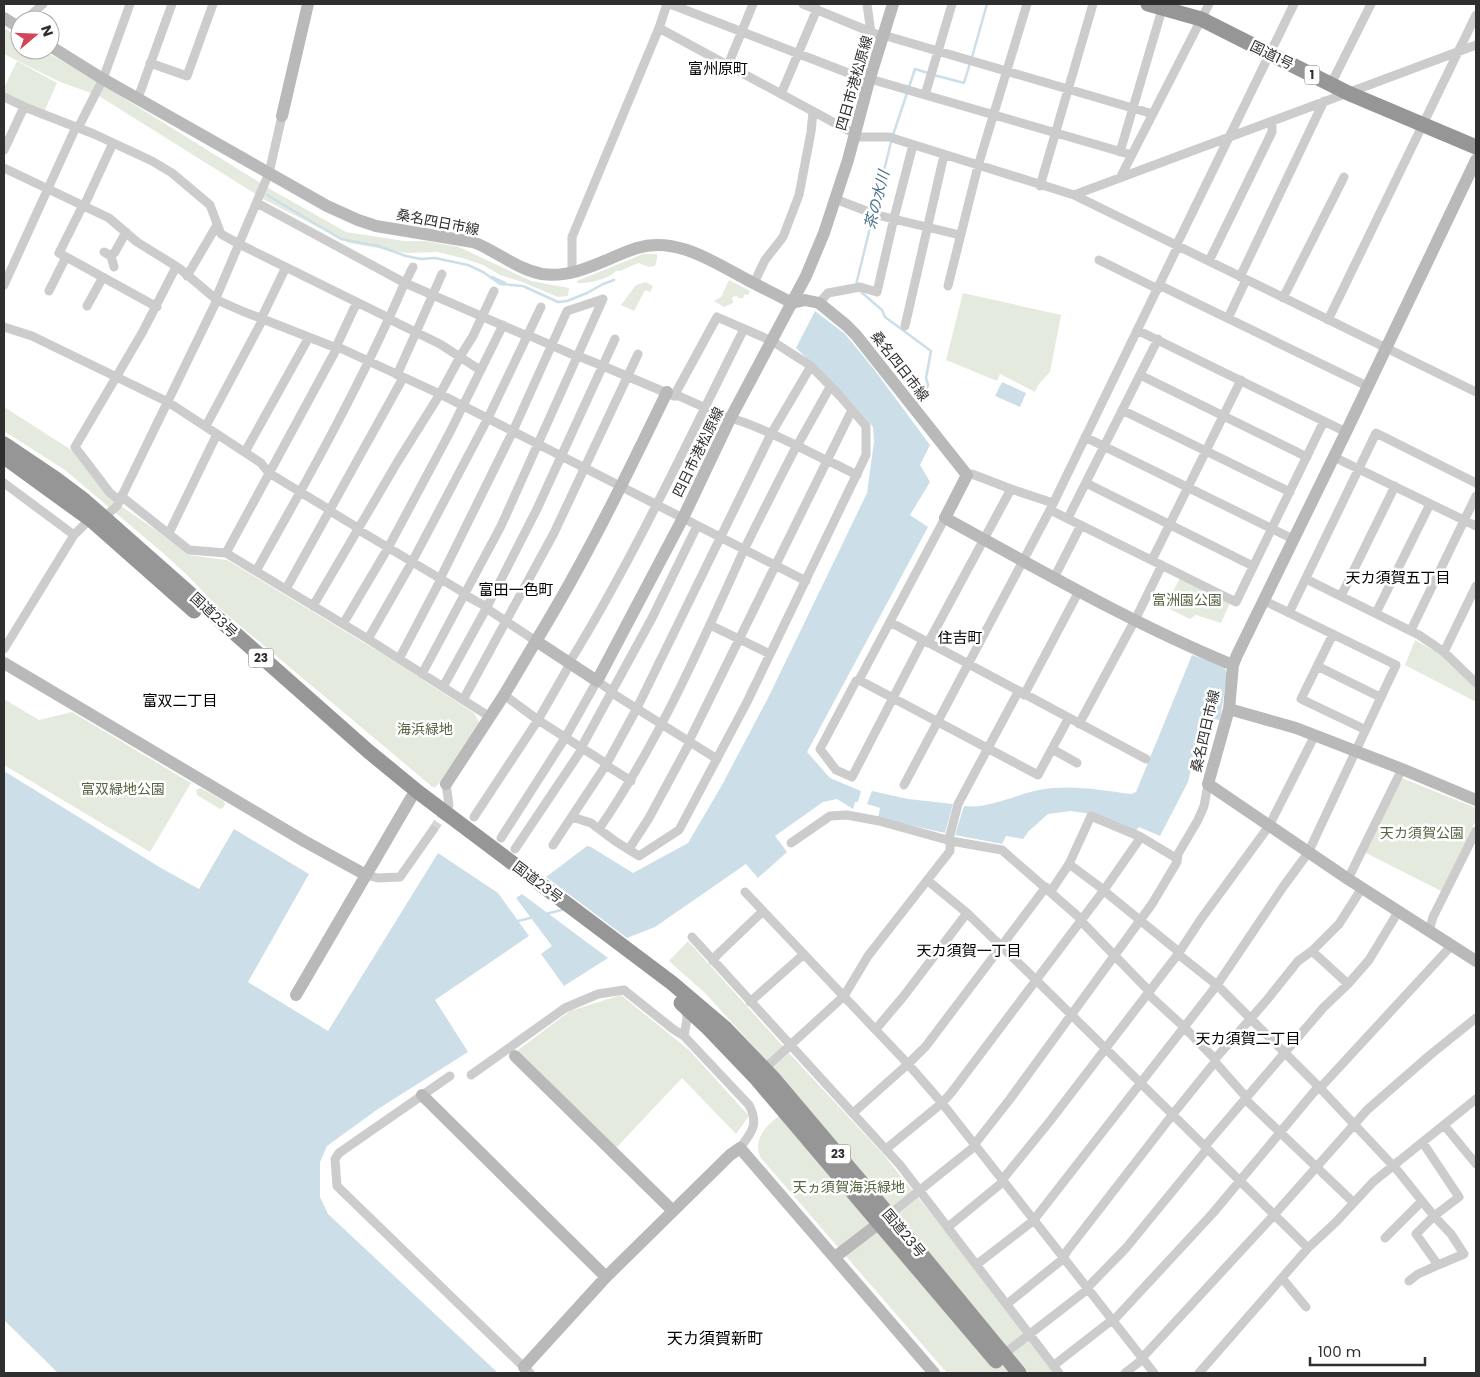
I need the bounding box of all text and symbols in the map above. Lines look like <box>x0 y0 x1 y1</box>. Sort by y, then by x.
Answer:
north arrow <box>10 10 60 60</box>
text: N <box>36 23 58 39</box>
street label: 四日市港松原線 <box>831 33 877 133</box>
street label: 国道1号 <box>1247 36 1297 74</box>
district label: 富州原町 <box>688 58 748 79</box>
road number: 1 <box>1304 66 1320 84</box>
water label: 茶の水川 <box>859 166 894 232</box>
street label: 桑名四日市線 <box>395 204 481 240</box>
street label: 桑名四日市線 <box>866 327 934 405</box>
street label: 四日市港松原線 <box>668 404 728 500</box>
district label: 天カ須賀五丁目 <box>1345 567 1451 588</box>
district label: 富田一色町 <box>478 579 554 600</box>
street label: 国道23号 <box>186 588 242 642</box>
park label: 富洲園公園 <box>1152 590 1222 610</box>
district label: 住吉町 <box>937 627 983 648</box>
road number: 23 <box>248 648 274 668</box>
street label: 桑名四日市線 <box>1186 688 1224 774</box>
district label: 富双二丁目 <box>142 690 218 711</box>
park label: 海浜緑地 <box>397 719 453 739</box>
park label: 富双緑地公園 <box>81 779 165 799</box>
park label: 天カ須賀公園 <box>1380 823 1464 843</box>
street label: 国道23号 <box>509 856 567 908</box>
district label: 天カ須賀一丁目 <box>916 940 1022 961</box>
district label: 天カ須賀二丁目 <box>1195 1028 1301 1049</box>
road number: 23 <box>826 1144 850 1164</box>
park label: 天ヵ須賀海浜緑地 <box>793 1177 905 1197</box>
street label: 国道23号 <box>878 1204 930 1262</box>
district label: 天カ須賀新町 <box>667 1327 763 1350</box>
scale bar <box>1310 1334 1425 1366</box>
text: 100 m <box>1318 1341 1361 1362</box>

